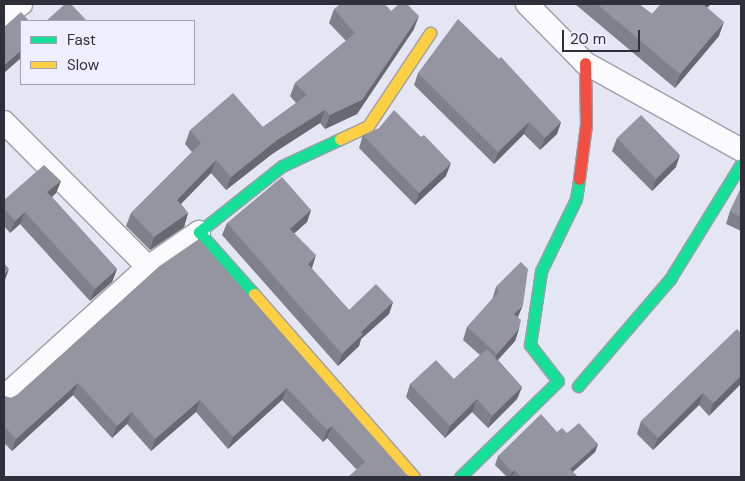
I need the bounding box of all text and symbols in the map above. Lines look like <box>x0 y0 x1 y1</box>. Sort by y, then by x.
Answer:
legend <box>20 20 195 85</box>
scale bar <box>565 20 642 52</box>
text: 20 m <box>570 29 606 49</box>
text: Fast <box>67 30 96 50</box>
text: Slow <box>67 55 99 75</box>

